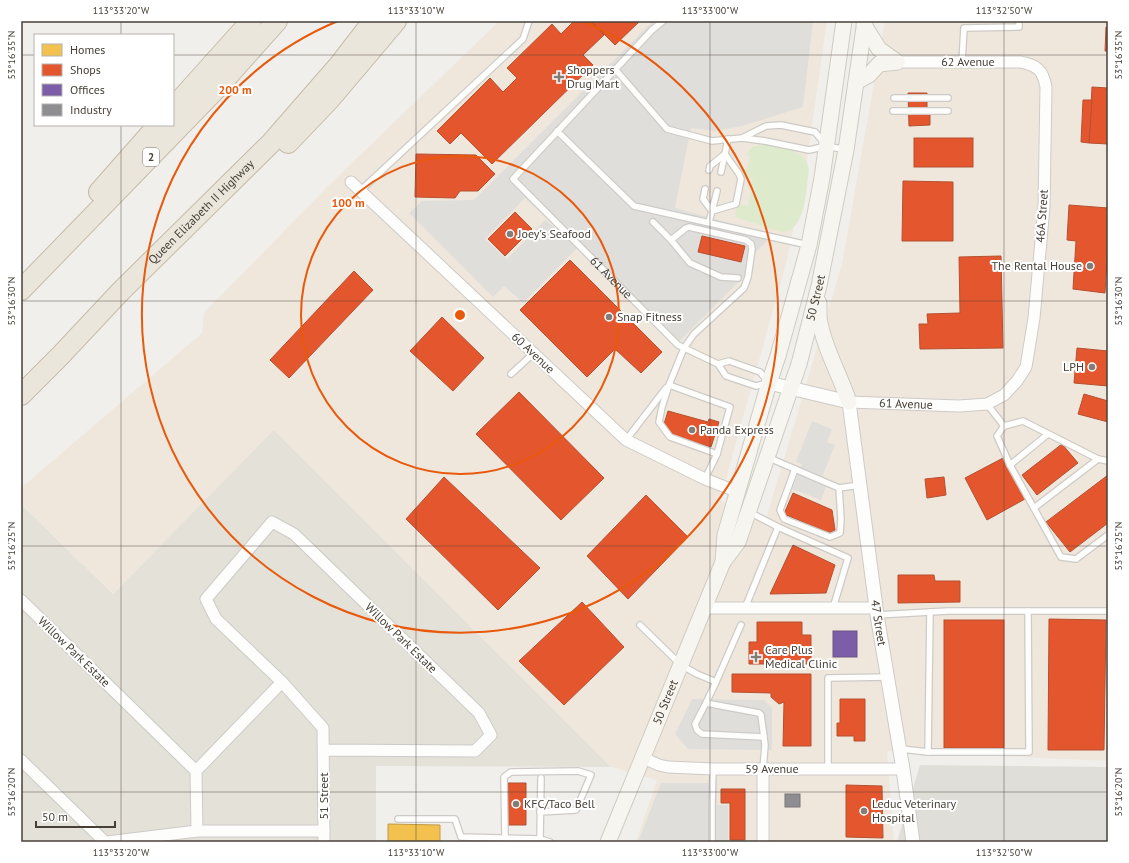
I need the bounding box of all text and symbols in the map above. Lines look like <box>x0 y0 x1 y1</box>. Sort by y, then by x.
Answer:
text: 113°33'20"W <box>93 4 150 17</box>
text: 113°33'10"W <box>388 4 445 17</box>
text: 113°33'00"W <box>682 4 739 17</box>
text: 113°32'50"W <box>976 4 1033 17</box>
text: 53°16'35"N <box>5 30 18 80</box>
text: 53°16'35"N <box>1112 30 1125 80</box>
legend <box>34 34 174 126</box>
text: Homes <box>70 42 105 57</box>
street label: 62 Avenue <box>941 54 995 69</box>
text: Shops <box>70 62 101 77</box>
place label: Shoppers Drug Mart <box>567 62 619 91</box>
marker: Shoppers Drug Mart <box>554 72 564 82</box>
text: Offices <box>70 82 105 97</box>
text: 200 m <box>218 82 252 97</box>
text: Industry <box>70 102 112 117</box>
road number: 2 <box>143 148 159 166</box>
street label: Queen Elizabeth II Highway <box>145 156 257 267</box>
street label: 46A Street <box>1032 189 1051 243</box>
text: 100 m <box>331 195 365 210</box>
place label: Joey's Seafood <box>517 226 591 241</box>
marker: Joey's Seafood <box>505 229 515 239</box>
street label: 61 Avenue <box>587 253 636 301</box>
place label: The Rental House <box>991 258 1082 273</box>
marker: The Rental House <box>1085 261 1095 271</box>
street label: 50 Street <box>802 274 828 323</box>
text: 53°16'30"N <box>5 276 18 326</box>
text: 53°16'30"N <box>1112 276 1125 326</box>
centre of rings <box>453 308 467 322</box>
place label: Snap Fitness <box>617 309 682 324</box>
marker: Snap Fitness <box>604 312 614 322</box>
street label: 60 Avenue <box>509 329 558 376</box>
place label: LPH <box>1063 359 1084 374</box>
marker: LPH <box>1087 362 1097 372</box>
street label: 61 Avenue <box>879 395 933 412</box>
place label: Panda Express <box>700 422 774 437</box>
marker: Panda Express <box>687 425 697 435</box>
text: 53°16'25"N <box>5 521 18 571</box>
text: 53°16'25"N <box>1112 521 1125 571</box>
street label: Willow Park Estate <box>362 599 441 676</box>
street label: 47 Street <box>868 599 890 647</box>
street label: Willow Park Estate <box>35 613 114 690</box>
place label: Care Plus Medical Clinic <box>765 642 838 671</box>
marker: Care Plus Medical Clinic <box>750 651 762 663</box>
street label: 50 Street <box>649 678 681 727</box>
street label: 59 Avenue <box>745 761 799 776</box>
text: 53°16'20"N <box>5 767 18 817</box>
text: 53°16'20"N <box>1112 767 1125 817</box>
street label: 51 Street <box>316 773 331 819</box>
place label: KFC/Taco Bell <box>524 796 595 811</box>
place label: Leduc Veterinary Hospital <box>872 796 957 825</box>
marker: KFC/Taco Bell <box>511 799 521 809</box>
scale bar <box>36 803 115 829</box>
marker: Leduc Veterinary Hospital <box>859 806 869 816</box>
text: 50 m <box>42 809 68 824</box>
text: 113°33'20"W <box>93 846 150 859</box>
text: 113°33'10"W <box>388 846 445 859</box>
text: 113°33'00"W <box>682 846 739 859</box>
text: 113°32'50"W <box>976 846 1033 859</box>

